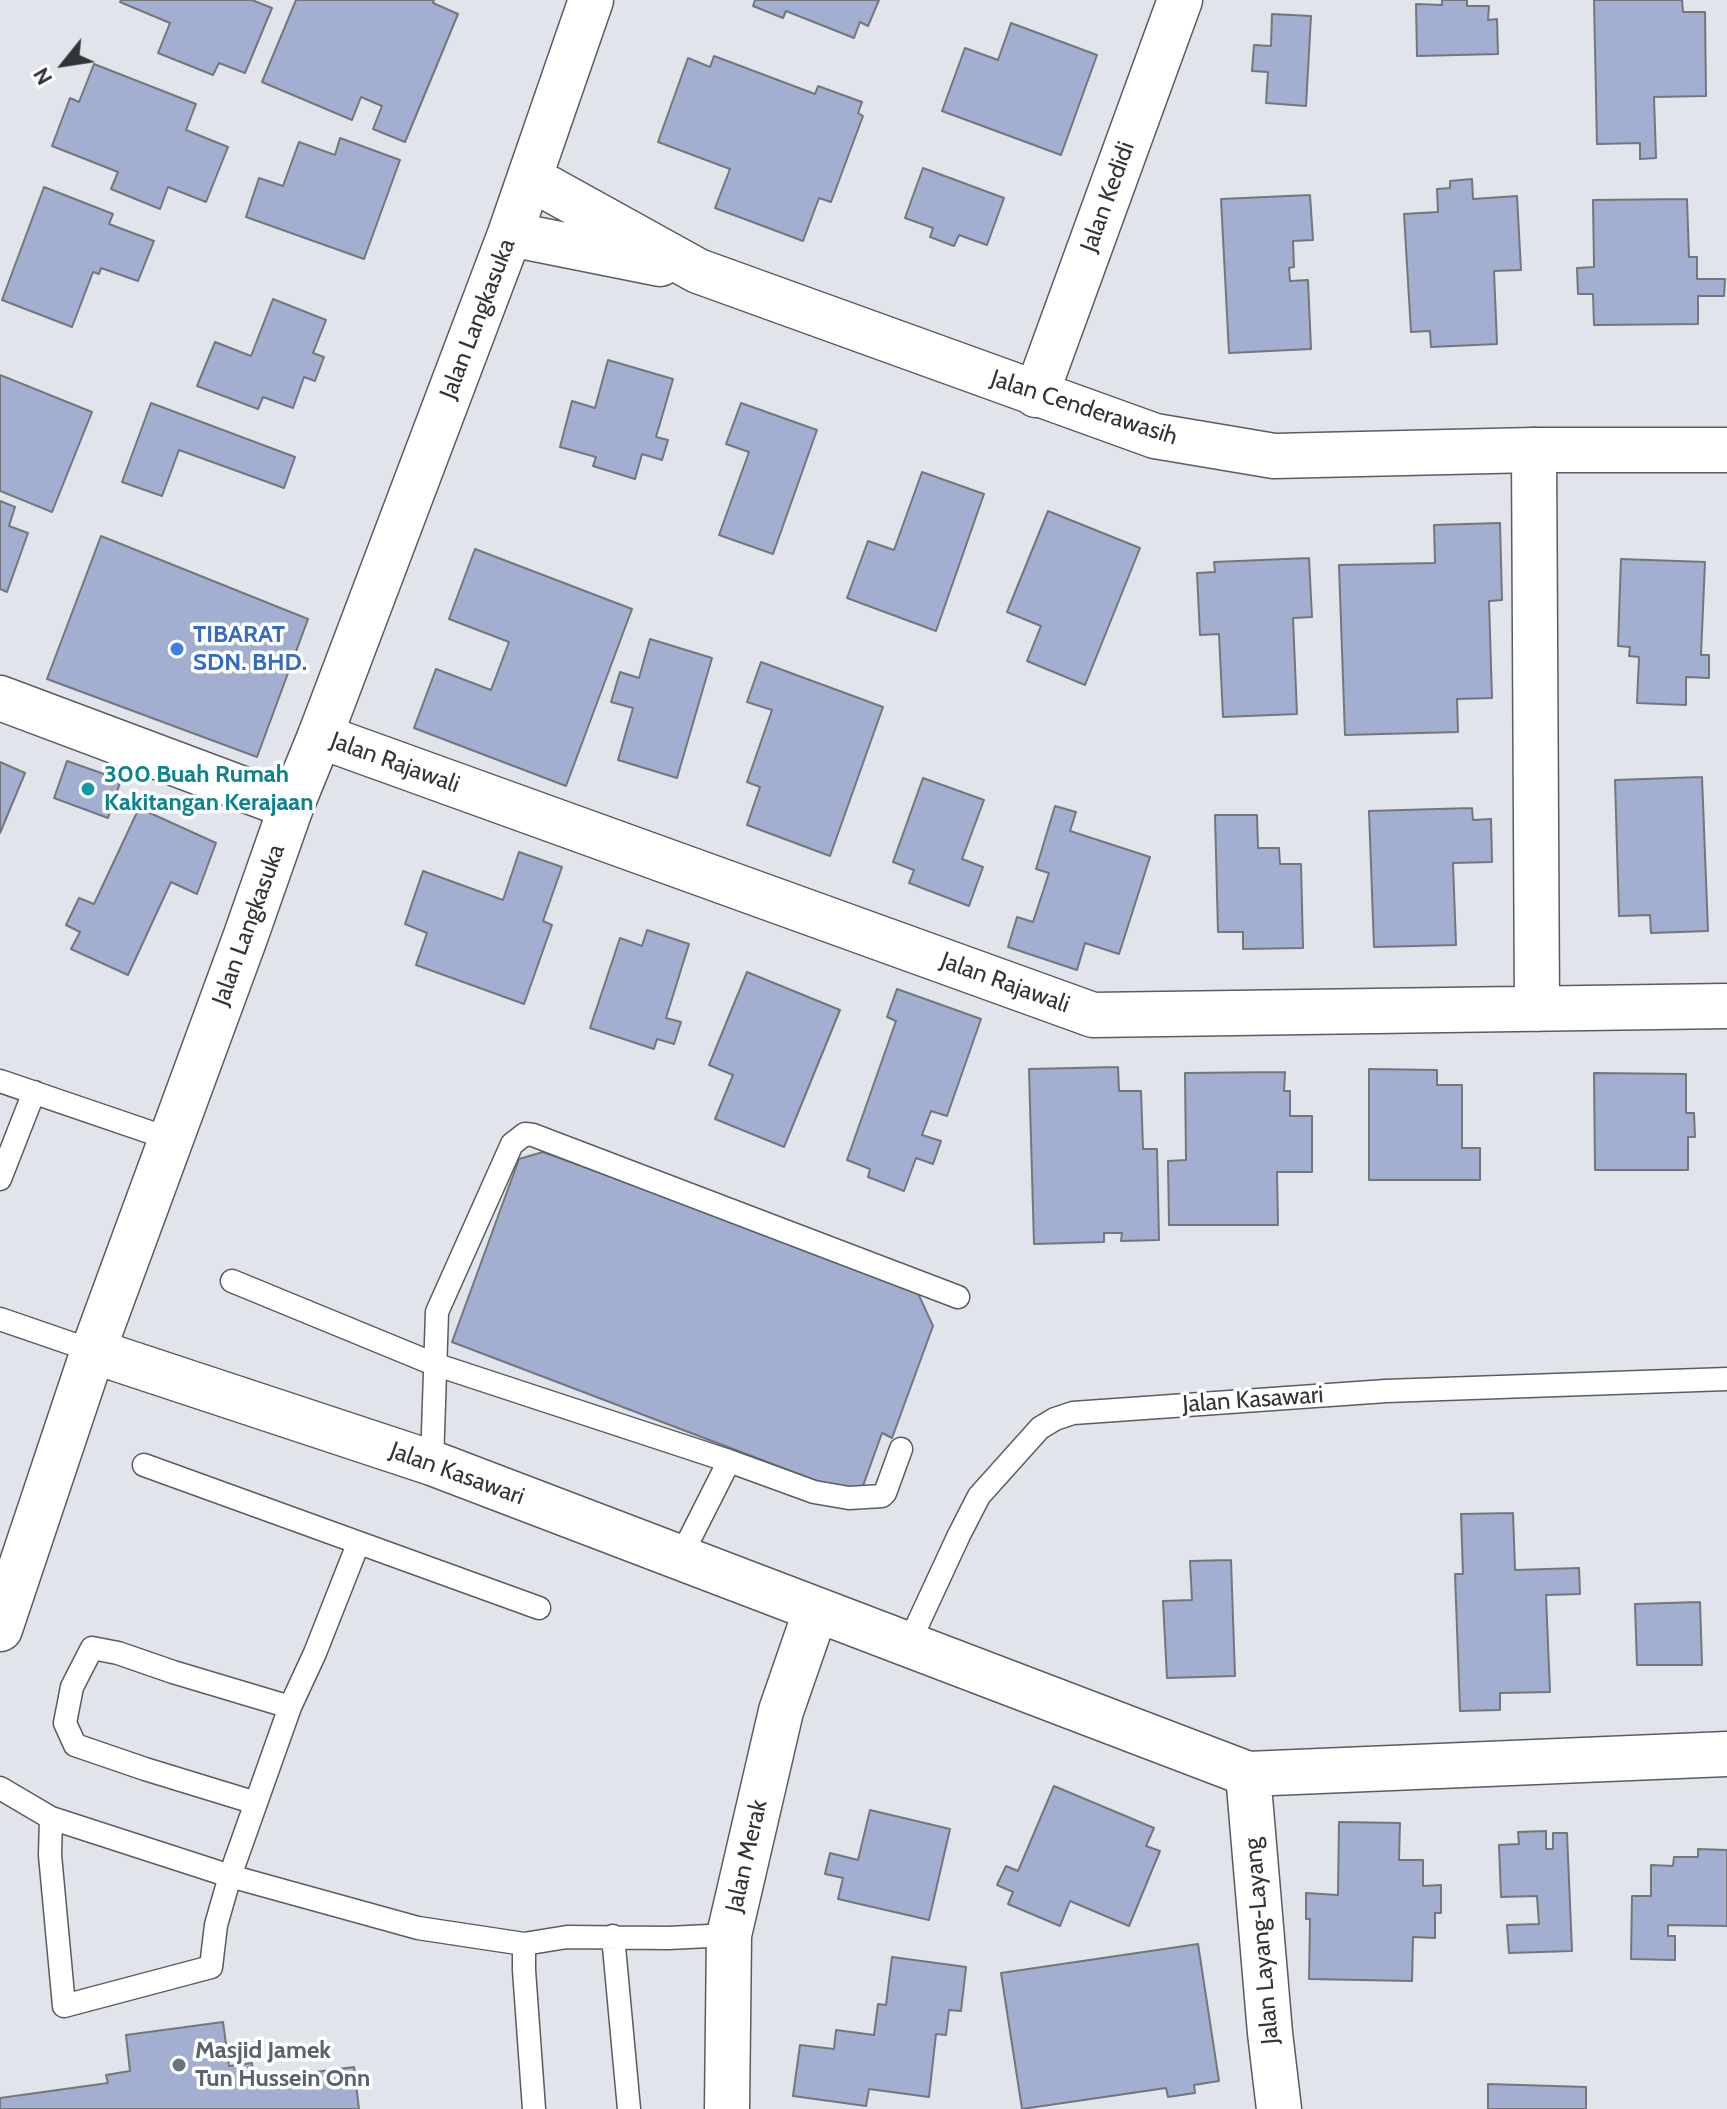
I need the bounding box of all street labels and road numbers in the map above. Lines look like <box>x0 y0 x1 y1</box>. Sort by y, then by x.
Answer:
street label: Jalan Kedidi <box>1075 138 1141 256</box>
street label: Jalan Langkasuka <box>434 235 522 403</box>
street label: Jalan Cenderawasih <box>987 364 1181 452</box>
street label: Jalan Rajawali <box>327 726 463 800</box>
street label: Jalan Langkasuka <box>207 841 291 1009</box>
street label: Jalan Rajawali <box>937 946 1073 1020</box>
street label: Jalan Kasawari <box>1182 1381 1324 1419</box>
street label: Jalan Kasawari <box>386 1436 528 1512</box>
street label: Jalan Merak <box>720 1797 774 1915</box>
street label: Jalan Layang-Layang <box>1239 1836 1285 2046</box>

